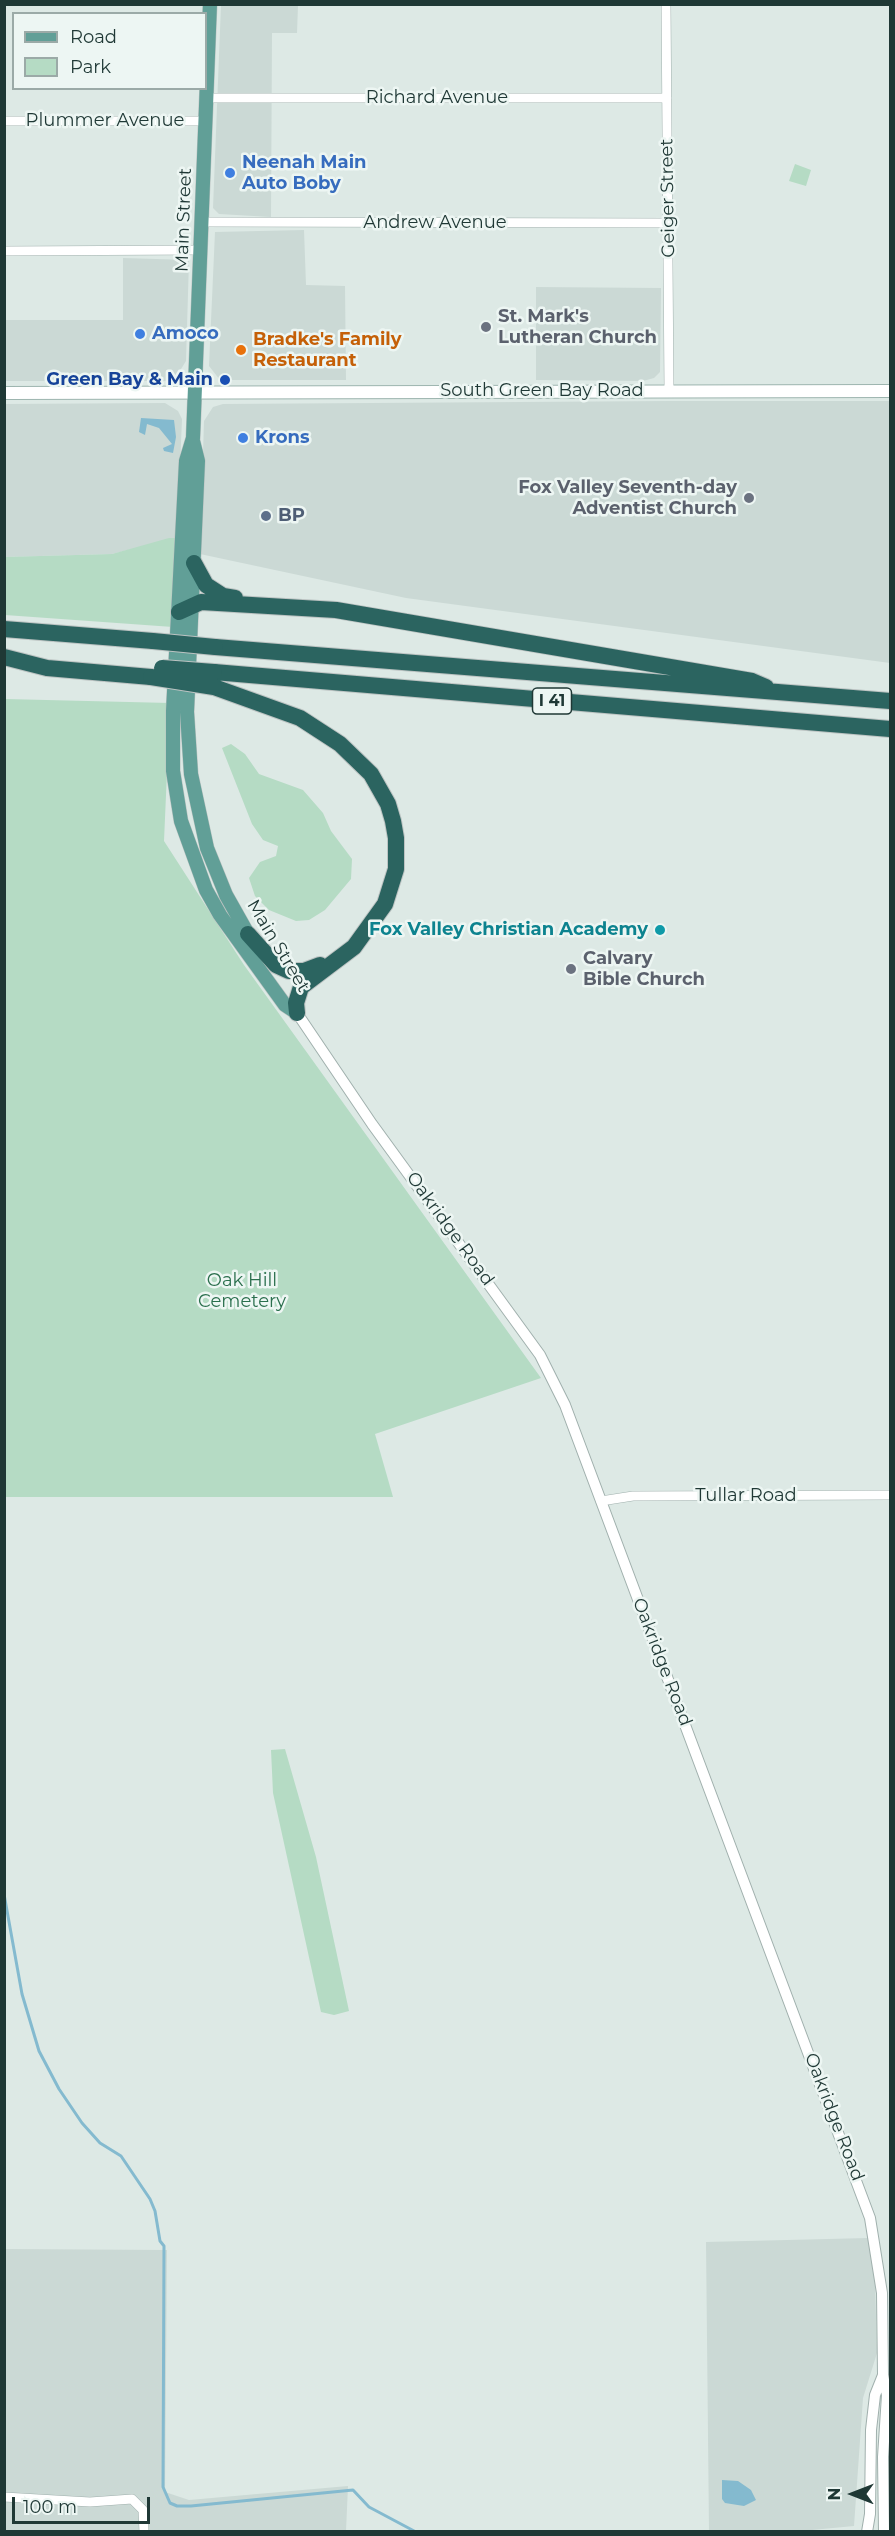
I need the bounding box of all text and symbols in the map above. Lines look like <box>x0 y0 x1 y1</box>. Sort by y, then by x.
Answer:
legend <box>12 12 207 90</box>
text: Road <box>70 26 117 48</box>
text: Park <box>70 56 111 78</box>
street label: Richard Avenue <box>366 87 508 109</box>
street label: Plummer Avenue <box>26 110 184 132</box>
street label: Geiger Street <box>656 138 680 258</box>
place label: Neenah Main Auto Boby <box>242 152 366 195</box>
marker: Neenah Main Auto Boby <box>223 166 237 180</box>
street label: Main Street <box>171 168 197 272</box>
street label: Andrew Avenue <box>363 212 507 234</box>
place label: St. Mark's Lutheran Church <box>498 306 657 348</box>
marker: St. Mark's Lutheran Church <box>479 320 493 334</box>
place label: Amoco <box>152 323 219 345</box>
marker: Amoco <box>133 327 147 341</box>
place label: Bradke's Family Restaurant <box>253 329 402 372</box>
marker: Bradke's Family Restaurant <box>234 343 248 357</box>
place label: Green Bay & Main <box>46 369 213 391</box>
marker: Green Bay & Main <box>218 373 232 387</box>
street label: South Green Bay Road <box>440 380 644 402</box>
place label: Krons <box>255 427 310 449</box>
marker: Krons <box>236 431 250 445</box>
place label: Fox Valley Seventh-day Adventist Church <box>518 477 737 520</box>
marker: Fox Valley Seventh-day Adventist Church <box>742 491 756 505</box>
place label: BP <box>278 505 305 527</box>
marker: BP <box>259 509 273 523</box>
road number: I 41 <box>532 688 572 714</box>
street label: Main Street <box>242 896 314 996</box>
place label: Fox Valley Christian Academy <box>369 919 648 941</box>
marker: Fox Valley Christian Academy <box>653 923 667 937</box>
place label: Calvary Bible Church <box>583 948 705 990</box>
marker: Calvary Bible Church <box>564 962 578 976</box>
street label: Oakridge Road <box>401 1168 499 1290</box>
park label: Oak Hill Cemetery <box>198 1270 286 1312</box>
street label: Tullar Road <box>695 1485 797 1507</box>
street label: Oakridge Road <box>628 1595 696 1729</box>
street label: Oakridge Road <box>800 2050 868 2184</box>
north arrow <box>823 2464 883 2524</box>
scale bar <box>15 2485 153 2523</box>
text: N <box>825 2488 844 2500</box>
text: 100 m <box>23 2496 77 2518</box>

